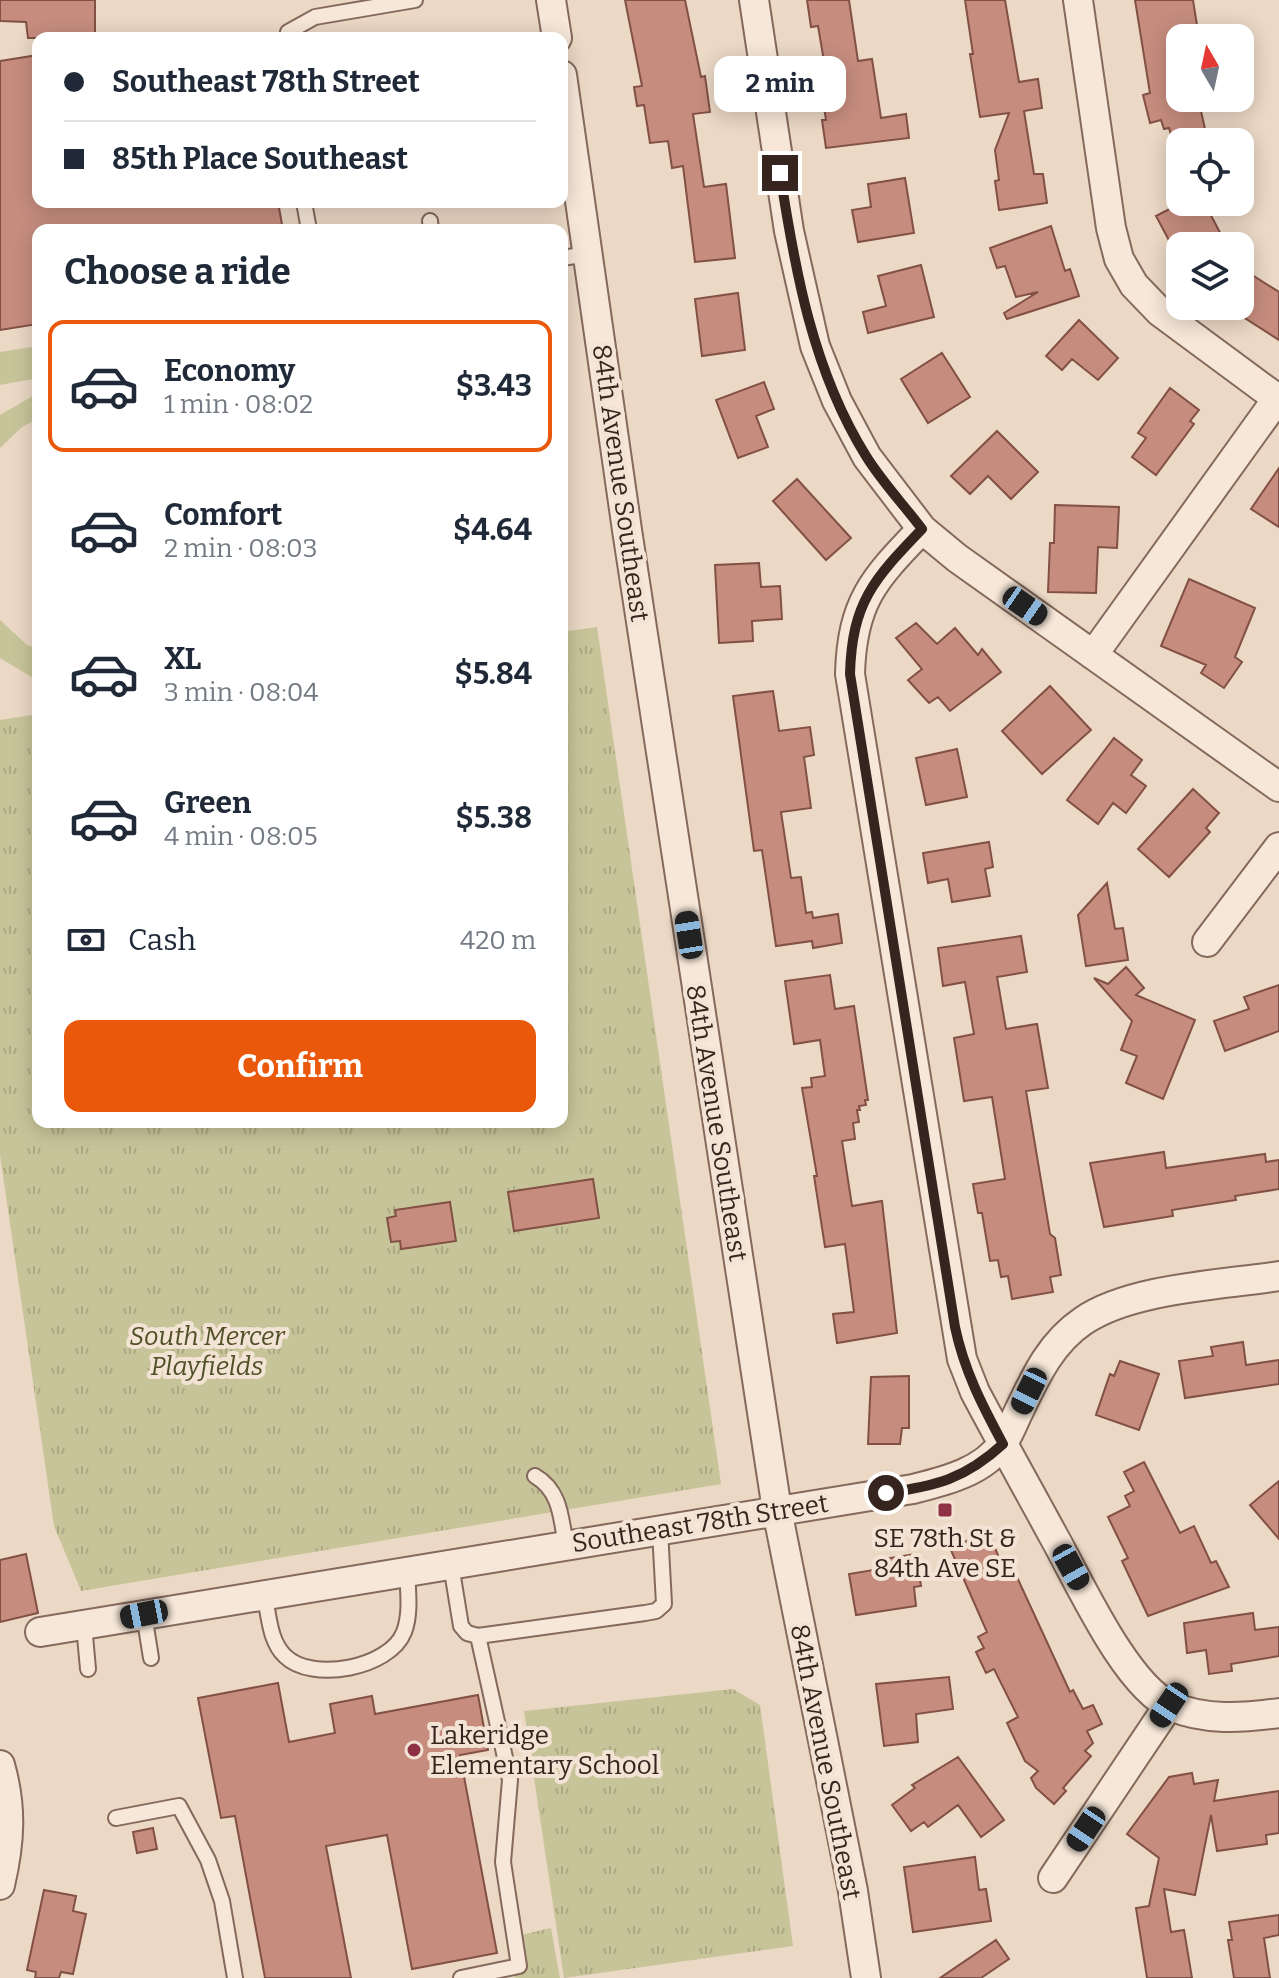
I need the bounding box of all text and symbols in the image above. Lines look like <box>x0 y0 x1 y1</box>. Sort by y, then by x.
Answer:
north arrow <box>1166 24 1254 112</box>
map controls <box>1166 24 1254 320</box>
callout: 2 min <box>714 57 846 113</box>
text: Southeast 78th Street <box>112 64 420 100</box>
text: 2 min <box>745 68 815 99</box>
button: locate <box>1166 128 1254 216</box>
text: 85th Place Southeast <box>112 141 408 177</box>
route end <box>762 155 798 191</box>
button: layers <box>1166 232 1254 320</box>
text: Choose a ride <box>64 250 291 294</box>
street label: 84th Avenue Southeast <box>586 342 655 624</box>
icon: car <box>68 350 140 422</box>
text: Economy <box>164 353 295 389</box>
text: $3.43 <box>456 368 532 404</box>
text: 1 min · 08:02 <box>164 389 313 420</box>
icon: car <box>68 494 140 566</box>
text: Comfort <box>164 497 282 533</box>
text: $4.64 <box>453 512 532 548</box>
text: 2 min · 08:03 <box>164 533 318 564</box>
car <box>998 582 1052 630</box>
icon: car <box>68 638 140 710</box>
text: XL <box>164 641 201 677</box>
text: $5.84 <box>455 656 532 692</box>
text: 3 min · 08:04 <box>164 677 319 708</box>
icon: car <box>68 782 140 854</box>
text: Green <box>164 785 251 821</box>
text: $5.38 <box>456 800 532 836</box>
text: 4 min · 08:05 <box>164 821 318 852</box>
car <box>673 909 705 961</box>
icon: cash <box>64 918 108 962</box>
text: Cash <box>128 922 196 958</box>
text: 420 m <box>460 925 536 956</box>
street label: 84th Avenue Southeast <box>679 982 754 1264</box>
button: Confirm <box>64 1020 536 1112</box>
park label: South Mercer Playfields <box>129 1321 286 1382</box>
car <box>1008 1364 1050 1418</box>
route start <box>868 1475 904 1511</box>
street label: Southeast 78th Street <box>570 1488 831 1559</box>
marker: SE 78th St & 84th Ave SE <box>936 1501 954 1519</box>
place label: SE 78th St & 84th Ave SE <box>874 1523 1016 1584</box>
car <box>1049 1540 1093 1594</box>
car <box>118 1598 170 1630</box>
street label: 84th Avenue Southeast <box>784 1622 868 1903</box>
car <box>1146 1678 1192 1732</box>
place label: Lakeridge Elementary School <box>430 1720 659 1781</box>
marker: Lakeridge Elementary School <box>405 1741 423 1759</box>
car <box>1063 1802 1109 1856</box>

